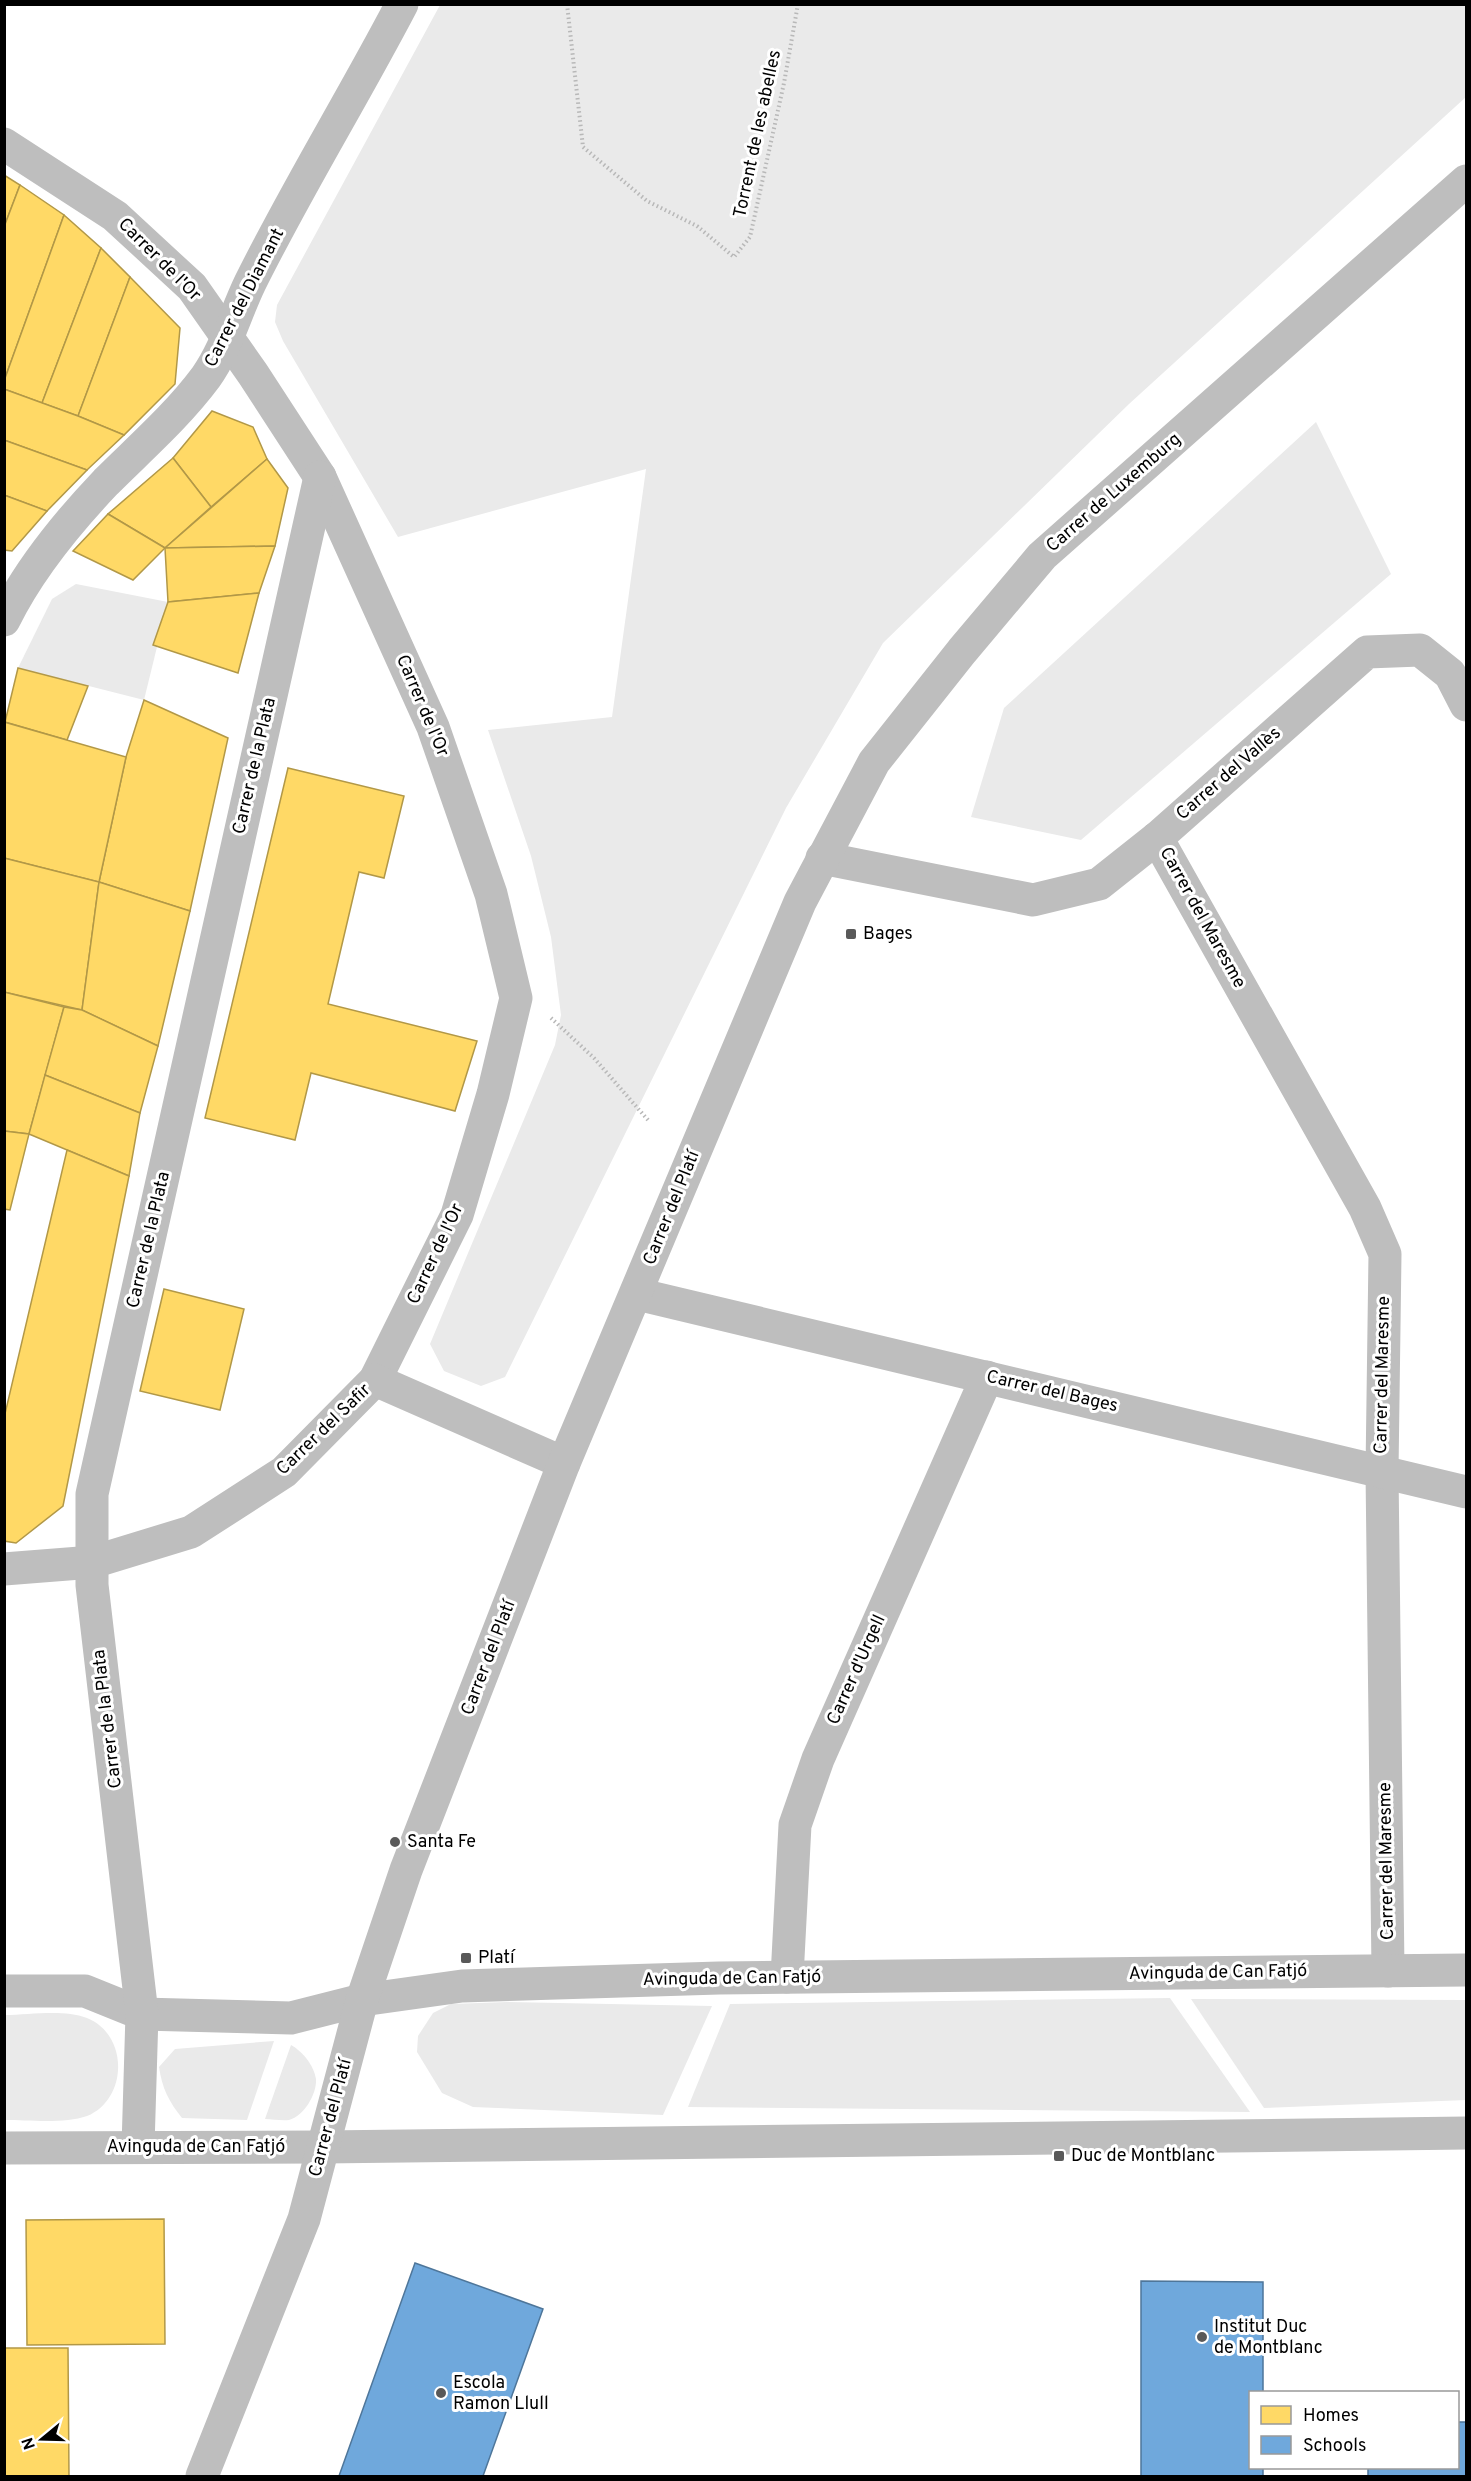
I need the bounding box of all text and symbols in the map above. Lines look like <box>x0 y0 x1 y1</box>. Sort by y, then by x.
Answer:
street label: Torrent de les abelles <box>729 48 787 220</box>
street label: Carrer de l'Or <box>112 213 206 307</box>
street label: Carrer del Diamant <box>200 225 290 371</box>
street label: Carrer de Luxemburg <box>1042 428 1186 558</box>
street label: Carrer de l'Or <box>390 651 454 761</box>
street label: Carrer de la Plata <box>228 695 282 837</box>
street label: Carrer del Vallès <box>1172 722 1286 826</box>
street label: Carrer del Maresme <box>1154 843 1250 993</box>
place label: Bages <box>863 923 913 946</box>
marker: Bages <box>844 927 858 941</box>
street label: Carrer del Platí <box>639 1146 706 1269</box>
street label: Carrer de la Plata <box>122 1169 176 1311</box>
street label: Carrer de l'Or <box>403 1200 469 1308</box>
street label: Carrer del Maresme <box>1370 1296 1396 1454</box>
street label: Carrer del Bages <box>984 1366 1120 1418</box>
street label: Carrer del Safir <box>272 1379 376 1481</box>
street label: Carrer del Platí <box>457 1596 522 1719</box>
street label: Carrer d'Urgell <box>822 1611 892 1729</box>
street label: Carrer de la Plata <box>88 1648 128 1790</box>
street label: Carrer del Maresme <box>1374 1782 1400 1940</box>
place label: Santa Fe <box>407 1831 476 1854</box>
marker: Santa Fe <box>388 1835 402 1849</box>
place label: Platí <box>478 1947 516 1970</box>
marker: Platí <box>459 1951 473 1965</box>
street label: Avinguda de Can Fatjó <box>1129 1960 1307 1986</box>
street label: Avinguda de Can Fatjó <box>643 1966 821 1992</box>
street label: Carrer del Platí <box>304 2055 358 2180</box>
street label: Avinguda de Can Fatjó <box>107 2136 285 2159</box>
place label: Duc de Montblanc <box>1071 2145 1215 2168</box>
marker: Duc de Montblanc <box>1052 2149 1066 2163</box>
place label: Institut Duc de Montblanc <box>1214 2316 1323 2360</box>
marker: Institut Duc de Montblanc <box>1195 2330 1209 2344</box>
place label: Escola Ramon Llull <box>453 2372 549 2416</box>
marker: Escola Ramon Llull <box>434 2386 448 2400</box>
legend <box>1249 2391 1459 2469</box>
text: Homes <box>1303 2405 1359 2428</box>
north arrow <box>12 2409 72 2469</box>
text: N <box>18 2435 41 2452</box>
text: Schools <box>1303 2435 1366 2458</box>

